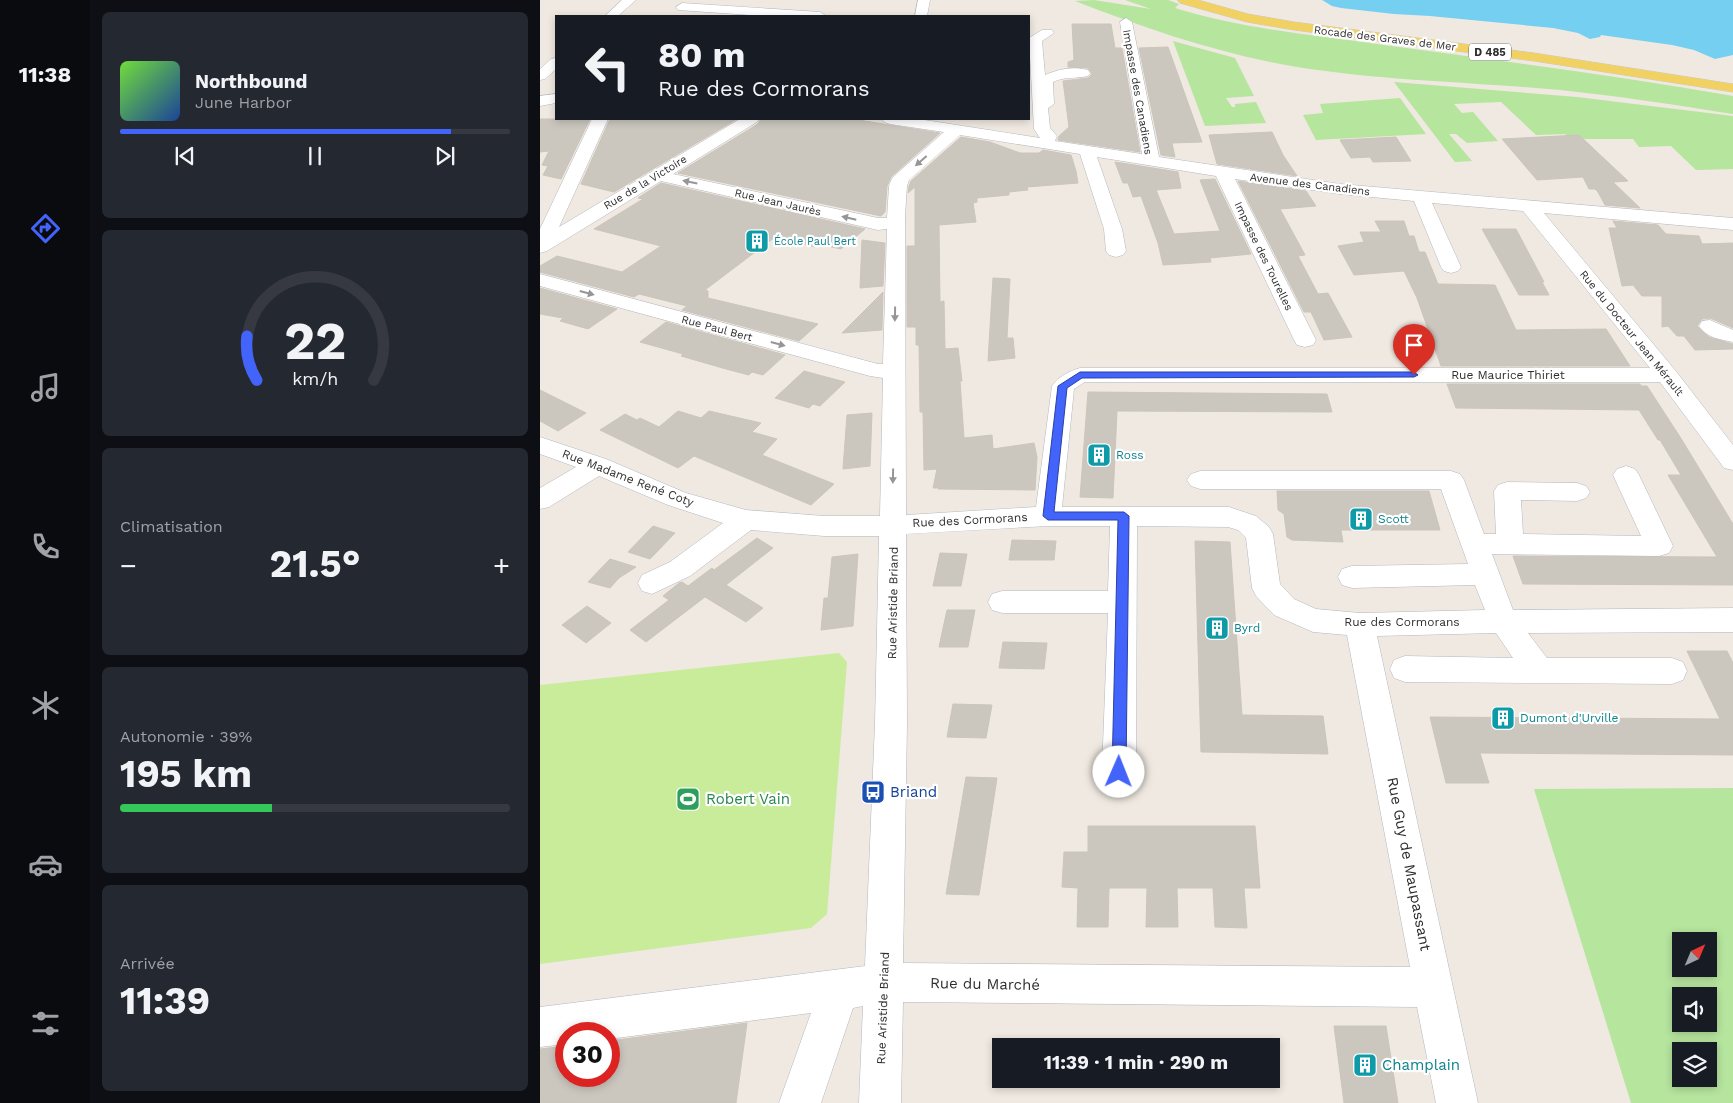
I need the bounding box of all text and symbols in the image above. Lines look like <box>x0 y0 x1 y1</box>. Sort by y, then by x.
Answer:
street label: Rocade des Graves de Mer <box>1313 23 1457 54</box>
street label: Impasse des Canadiens <box>1120 28 1155 156</box>
text: 80 m <box>658 34 745 76</box>
icon: left <box>575 35 640 100</box>
road number: D 485 <box>1469 44 1511 61</box>
text: 11:38 <box>19 62 71 87</box>
text: Northbound <box>195 70 307 93</box>
text: Rue des Cormorans <box>658 76 870 101</box>
text: June Harbor <box>195 93 292 112</box>
icon: previous <box>171 142 199 170</box>
icon: pause <box>301 142 329 170</box>
icon: next <box>431 142 459 170</box>
street label: Rue de la Victoire <box>601 152 689 212</box>
one-way arrow <box>915 155 927 167</box>
street label: Avenue des Canadiens <box>1249 171 1371 198</box>
one-way arrow <box>682 178 698 186</box>
street label: Rue Jean Jaurès <box>733 186 823 219</box>
street label: Impasse des Tourelles <box>1232 200 1296 313</box>
icon: directions <box>28 211 63 246</box>
one-way arrow <box>841 214 856 222</box>
building icon: École Paul Bert <box>744 228 770 254</box>
place label: École Paul Bert <box>774 234 856 248</box>
street label: Rue du Docteur Jean Mérault <box>1577 268 1687 399</box>
one-way arrow <box>580 289 595 297</box>
one-way arrow <box>891 306 899 322</box>
text: 22 <box>284 311 346 372</box>
street label: Rue Paul Bert <box>680 313 754 344</box>
pin <box>1393 324 1435 375</box>
icon: arrive <box>1400 331 1428 359</box>
one-way arrow <box>770 340 785 348</box>
text: km/h <box>292 368 338 389</box>
street label: Rue Maurice Thiriet <box>1451 368 1565 382</box>
icon: music <box>28 370 63 405</box>
building icon: Ross <box>1086 442 1112 468</box>
street label: Rue Madame René Coty <box>560 446 696 510</box>
place label: Ross <box>1116 448 1144 462</box>
one-way arrow <box>889 468 897 484</box>
building icon: Scott <box>1348 506 1374 532</box>
street label: Rue des Cormorans <box>912 510 1028 530</box>
place label: Scott <box>1378 512 1409 526</box>
text: Climatisation <box>120 517 223 536</box>
icon: phone <box>28 529 63 564</box>
text: 21.5° <box>269 542 361 586</box>
street label: Rue Aristide Briand <box>885 547 901 659</box>
text: − <box>120 549 137 582</box>
text: + <box>493 549 510 582</box>
building icon: Byrd <box>1204 615 1230 641</box>
street label: Rue des Cormorans <box>1344 615 1460 629</box>
place label: Byrd <box>1234 621 1260 635</box>
icon: climate <box>28 688 63 723</box>
building icon: Dumont d'Urville <box>1490 705 1516 731</box>
place label: Dumont d'Urville <box>1520 711 1619 725</box>
text: Autonomie · 39% <box>120 727 252 746</box>
position arrow <box>1092 745 1144 797</box>
text: 195 km <box>120 752 252 796</box>
street label: Rue Guy de Maupassant <box>1383 776 1435 953</box>
bus stop icon: Briand <box>860 779 886 805</box>
place label: Briand <box>890 783 937 801</box>
sports icon: Robert Vain <box>675 786 701 812</box>
place label: Robert Vain <box>706 790 790 808</box>
icon: car <box>28 847 63 882</box>
north arrow <box>1672 932 1718 978</box>
map controls <box>1672 932 1717 1087</box>
street label: Rue Aristide Briand <box>874 952 892 1064</box>
text: Arrivée <box>120 954 175 973</box>
street label: Rue du Marché <box>930 974 1040 994</box>
text: 11:39 <box>120 979 210 1023</box>
button: sound <box>1672 987 1717 1032</box>
icon: filters <box>28 1006 63 1041</box>
speed limit sign: 30 <box>555 1022 620 1087</box>
button: layers <box>1672 1042 1717 1087</box>
text: 11:39 · 1 min · 290 m <box>1044 1051 1228 1074</box>
building icon: Champlain <box>1352 1052 1378 1078</box>
place label: Champlain <box>1382 1056 1460 1074</box>

